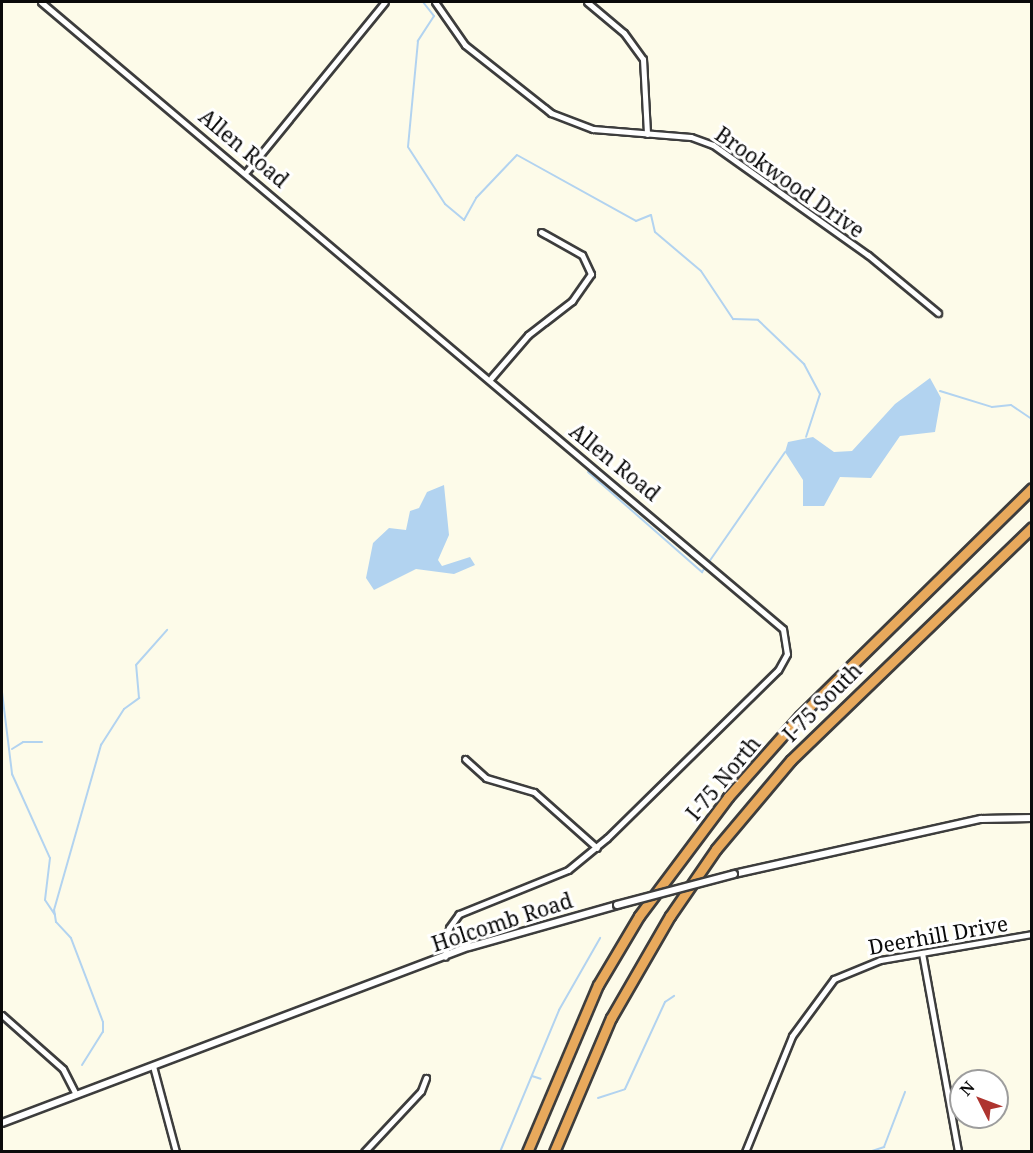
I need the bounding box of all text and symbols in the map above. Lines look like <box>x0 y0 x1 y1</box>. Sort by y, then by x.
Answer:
street label: Allen Road <box>194 103 294 193</box>
street label: Brookwood Drive <box>711 121 869 243</box>
street label: Allen Road <box>565 418 665 506</box>
street label: I-75 South <box>777 657 867 747</box>
street label: I-75 North <box>681 731 765 825</box>
street label: Holcomb Road <box>428 887 576 957</box>
street label: Deerhill Drive <box>866 910 1010 960</box>
north arrow <box>949 1069 1009 1129</box>
text: N <box>955 1076 979 1100</box>

